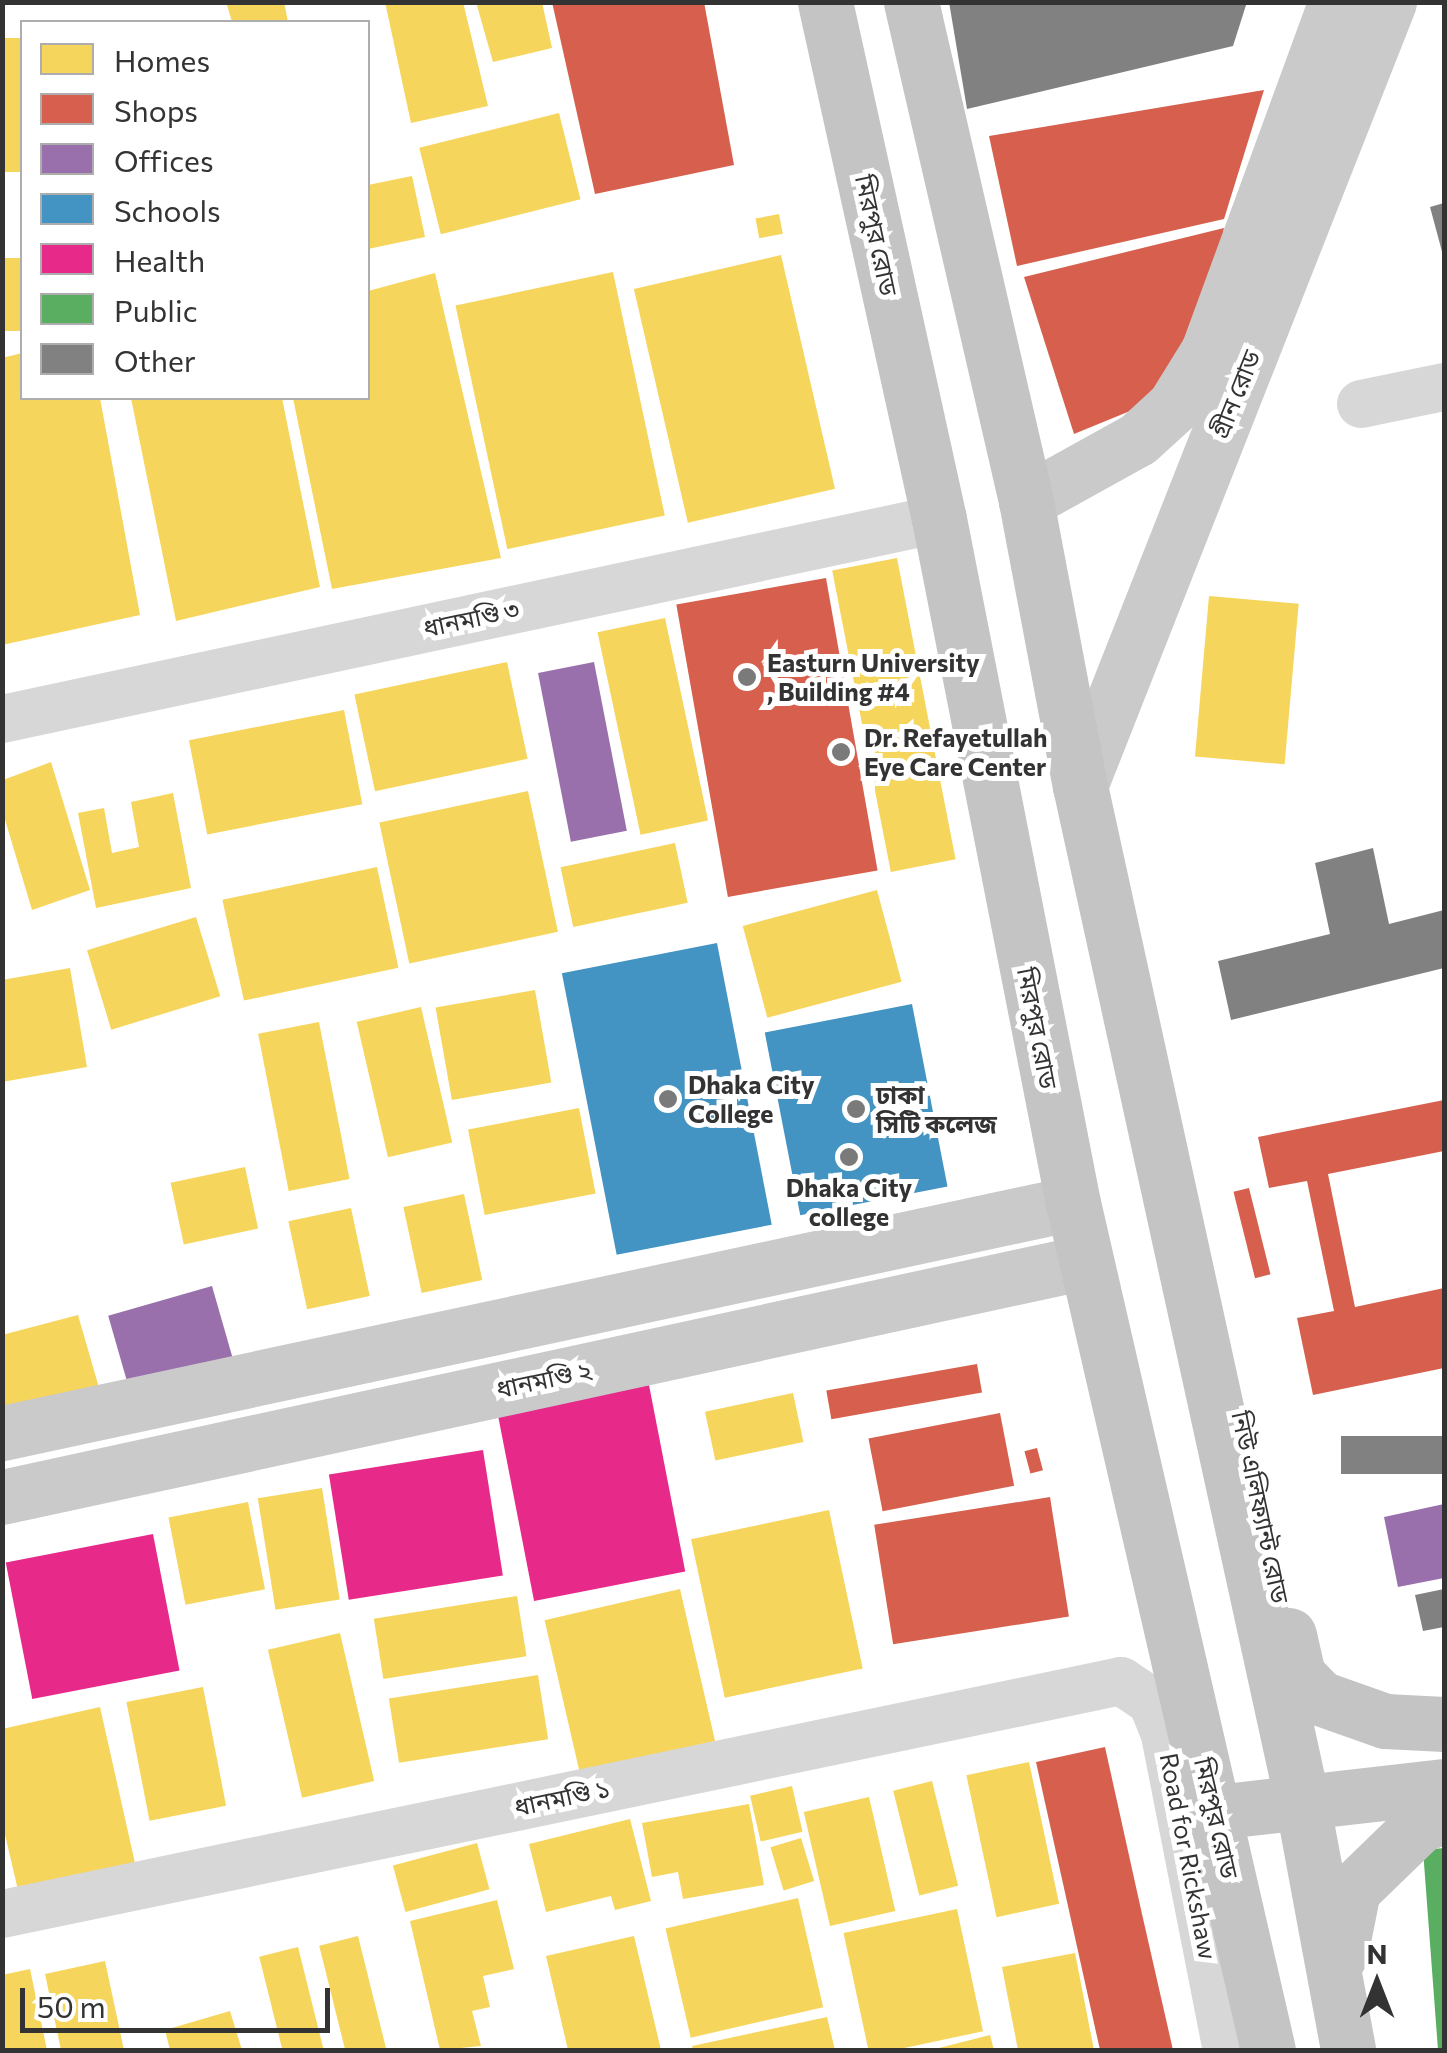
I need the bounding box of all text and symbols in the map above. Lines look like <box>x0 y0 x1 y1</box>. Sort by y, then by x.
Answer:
legend <box>20 20 370 400</box>
text: Homes <box>114 41 210 78</box>
text: Shops <box>114 91 198 128</box>
text: Offices <box>114 141 214 178</box>
street label: মিরপুর রোড <box>850 172 904 298</box>
text: Schools <box>114 191 221 228</box>
text: Health <box>114 241 205 278</box>
text: Public <box>114 291 198 328</box>
text: Other <box>114 341 196 378</box>
street label: গ্রীন রোড <box>1204 346 1266 442</box>
street label: ধানমণ্ডি ৩ <box>420 593 522 643</box>
place label: Easturn University , Building #4 <box>767 648 980 707</box>
marker: Easturn University , Building #4 <box>736 666 758 688</box>
place label: Dr. Refayetullah Eye Care Center <box>864 723 1047 782</box>
marker: Dr. Refayetullah Eye Care Center <box>828 739 854 765</box>
street label: মিরপুর রোড <box>1012 965 1064 1091</box>
place label: Dhaka City College <box>688 1070 815 1129</box>
place label: ঢাকা সিটি কলেজ <box>876 1080 997 1139</box>
marker: Dhaka City College <box>657 1088 679 1110</box>
marker: ঢাকা সিটি কলেজ <box>845 1098 867 1120</box>
marker: Dhaka City college <box>838 1146 860 1168</box>
place label: Dhaka City college <box>786 1173 912 1232</box>
street label: ধানমণ্ডি ২ <box>493 1354 595 1404</box>
street label: নিউ এলিফ্যান্ট রোড <box>1226 1408 1296 1606</box>
street label: Road for Rickshaw <box>1154 1750 1224 1962</box>
street label: মিরপুর রোড <box>1189 1755 1245 1881</box>
street label: ধানমণ্ডি ১ <box>511 1772 613 1822</box>
north arrow <box>1327 1933 1427 2033</box>
text: N <box>1367 1936 1388 1970</box>
scale bar <box>25 1968 335 2030</box>
text: 50 m <box>37 1987 106 2024</box>

